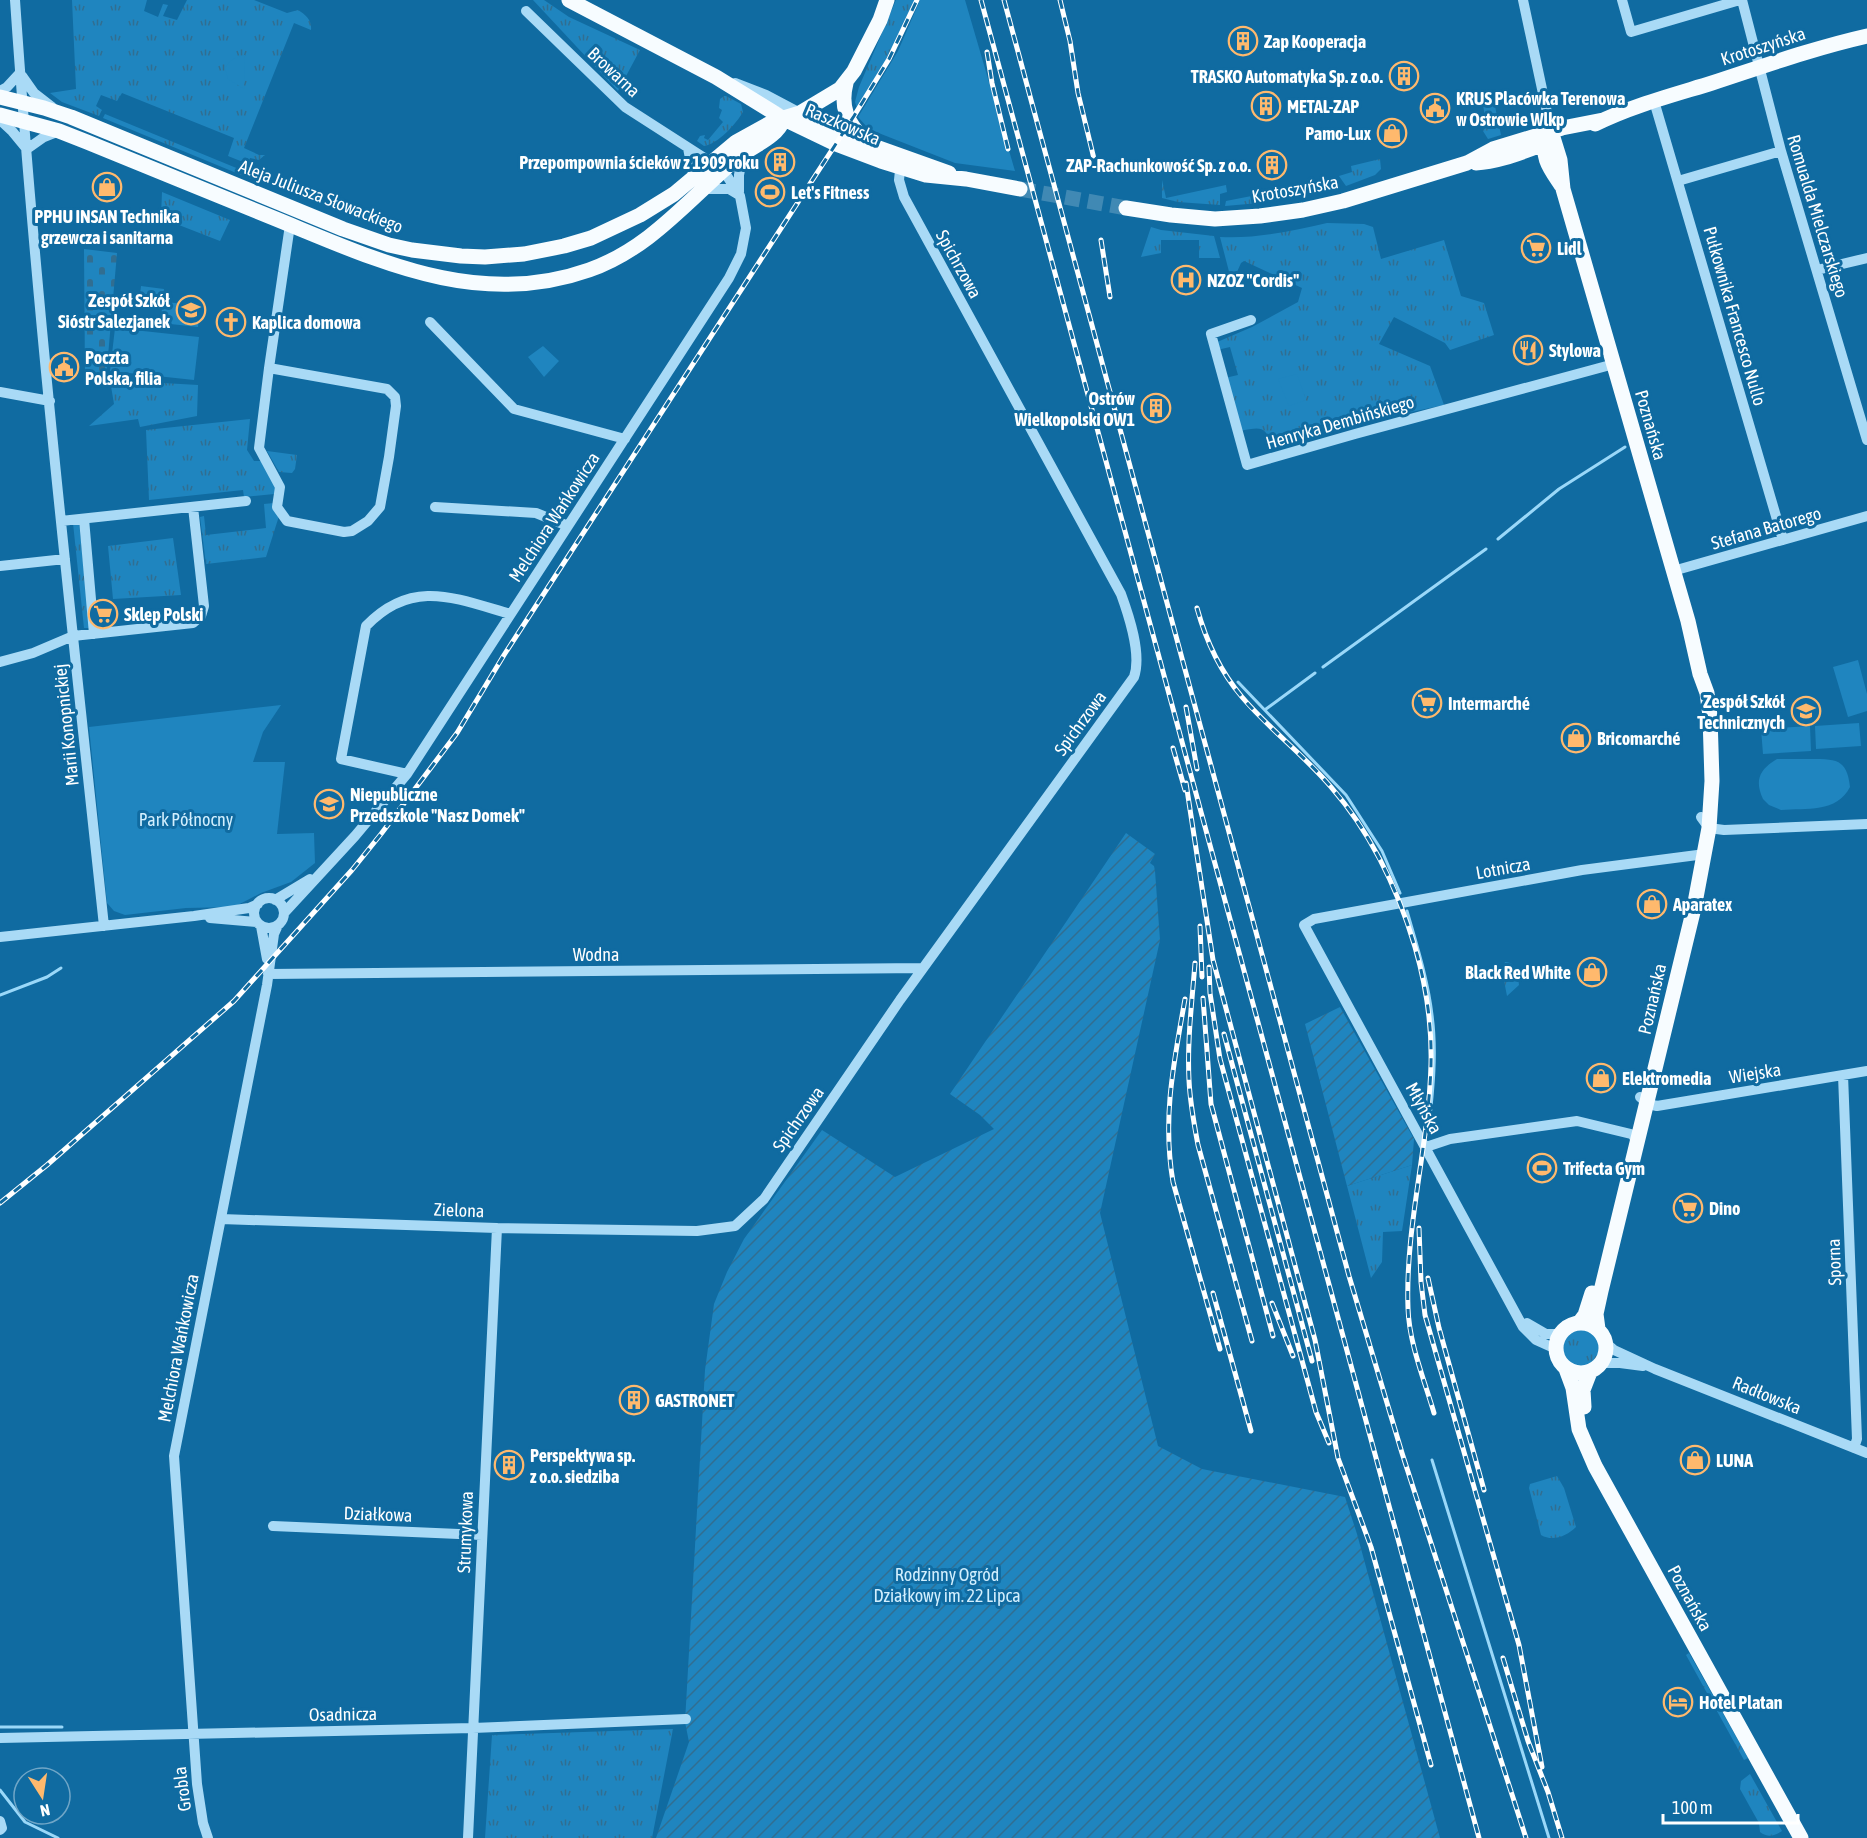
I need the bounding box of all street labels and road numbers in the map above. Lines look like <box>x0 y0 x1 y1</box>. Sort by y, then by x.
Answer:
street label: Krotoszyńska <box>1718 22 1808 70</box>
street label: Browarna <box>584 43 644 101</box>
street label: Raszkowska <box>802 99 884 149</box>
street label: Romualda Mielczarskiego <box>1783 132 1853 300</box>
street label: Aleja Juliusza Słowackiego <box>236 155 406 237</box>
street label: Krotoszyńska <box>1250 171 1340 207</box>
street label: Pułkownika Francesco Nullo <box>1699 224 1771 408</box>
street label: Spichrzowa <box>932 226 986 302</box>
street label: Poznańska <box>1631 388 1671 462</box>
street label: Henryka Dembińskiego <box>1263 391 1417 453</box>
street label: Melchiora Wańkowicza <box>504 448 604 586</box>
street label: Stefana Batorego <box>1709 502 1823 554</box>
street label: Marii Konopnickiej <box>49 663 83 787</box>
street label: Spichrzowa <box>1050 687 1110 759</box>
street label: Lotnicza <box>1474 853 1532 883</box>
street label: Wodna <box>573 944 619 965</box>
street label: Poznańska <box>1634 962 1670 1036</box>
street label: Wiejska <box>1728 1059 1782 1087</box>
street label: Młyńska <box>1401 1079 1447 1137</box>
street label: Spichrzowa <box>768 1082 828 1156</box>
street label: Zielona <box>433 1199 485 1221</box>
street label: Sporna <box>1823 1238 1845 1286</box>
street label: Melchiora Wańkowicza <box>153 1272 203 1424</box>
street label: Radłowska <box>1730 1372 1804 1418</box>
street label: Strumykowa <box>453 1491 477 1573</box>
street label: Działkowa <box>343 1502 413 1526</box>
street label: Poznańska <box>1663 1561 1717 1635</box>
street label: Osadnicza <box>309 1703 377 1725</box>
street label: Grobla <box>169 1765 195 1813</box>

